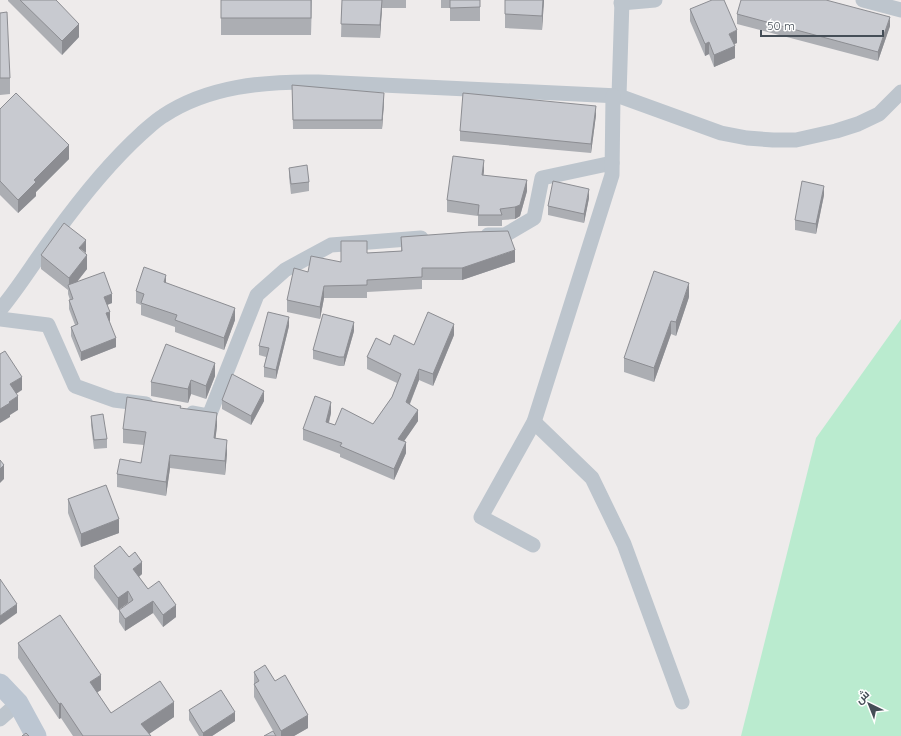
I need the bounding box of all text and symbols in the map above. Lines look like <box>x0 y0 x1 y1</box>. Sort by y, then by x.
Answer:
scale bar <box>761 12 883 38</box>
text: 50 m <box>767 18 795 33</box>
north arrow <box>849 684 889 724</box>
text: ش <box>852 687 872 707</box>

